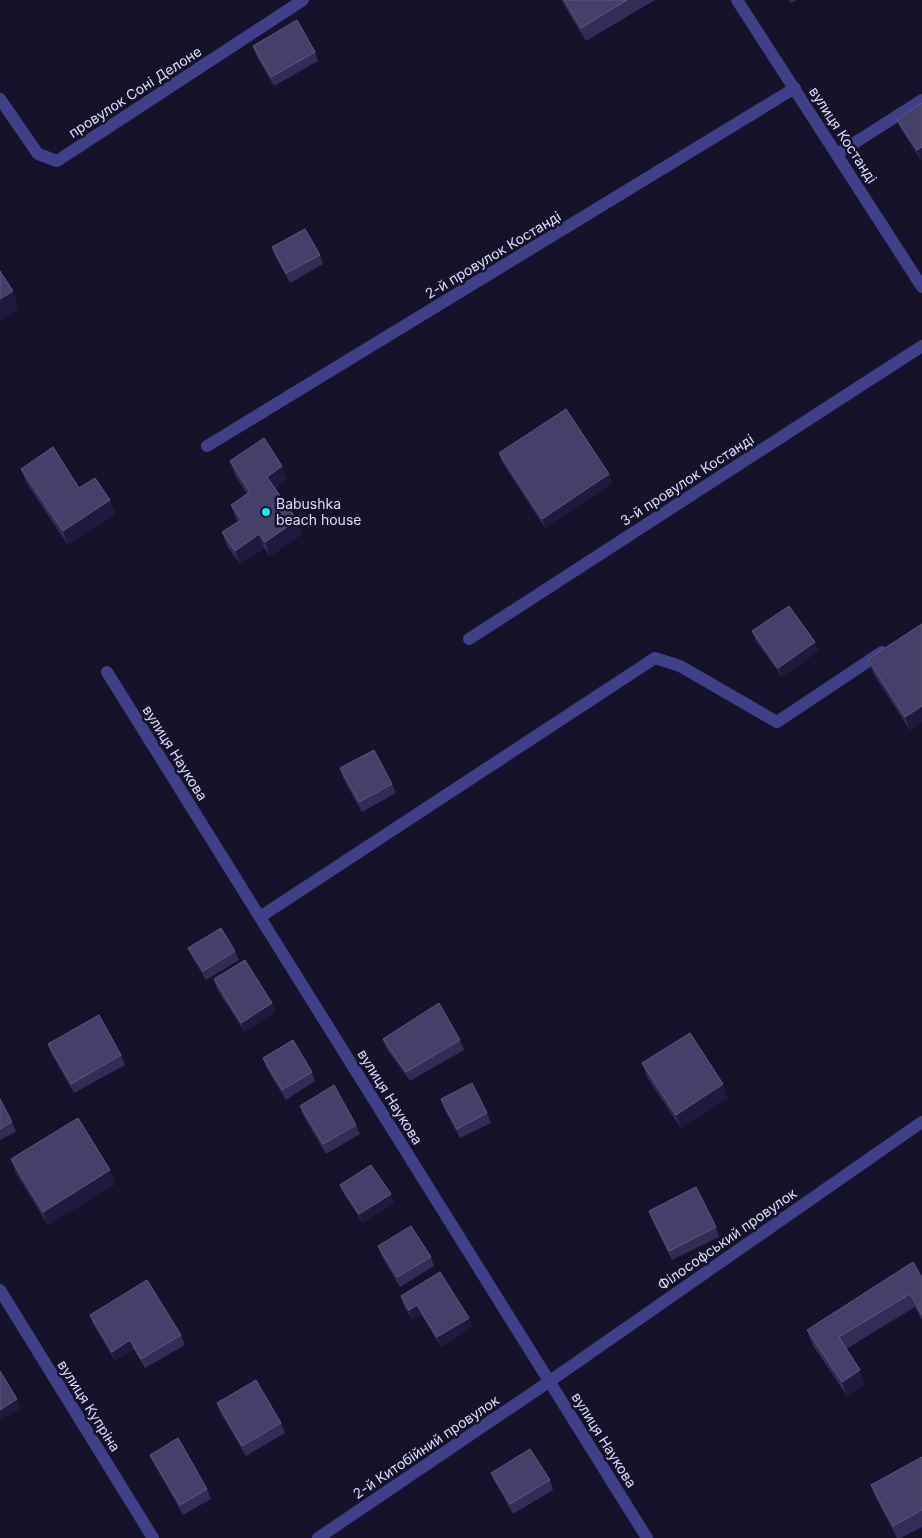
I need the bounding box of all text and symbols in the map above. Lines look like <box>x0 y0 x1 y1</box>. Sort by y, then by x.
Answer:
street label: провулок Соні Делоне <box>65 42 204 141</box>
street label: вулиця Костанді <box>806 83 881 186</box>
street label: 2-й провулок Костанді <box>422 207 564 302</box>
street label: 3-й провулок Костанді <box>617 430 757 529</box>
place label: Babushka beach house <box>276 495 361 528</box>
marker: Babushka beach house <box>260 506 272 518</box>
street label: вулиця Наукова <box>139 702 211 803</box>
street label: вулиця Наукова <box>354 1046 426 1147</box>
street label: Філософський провулок <box>654 1184 800 1293</box>
street label: вулиця Купріна <box>55 1357 124 1455</box>
street label: вулиця Наукова <box>568 1389 640 1490</box>
street label: 2-й Китобійний провулок <box>349 1391 502 1502</box>

